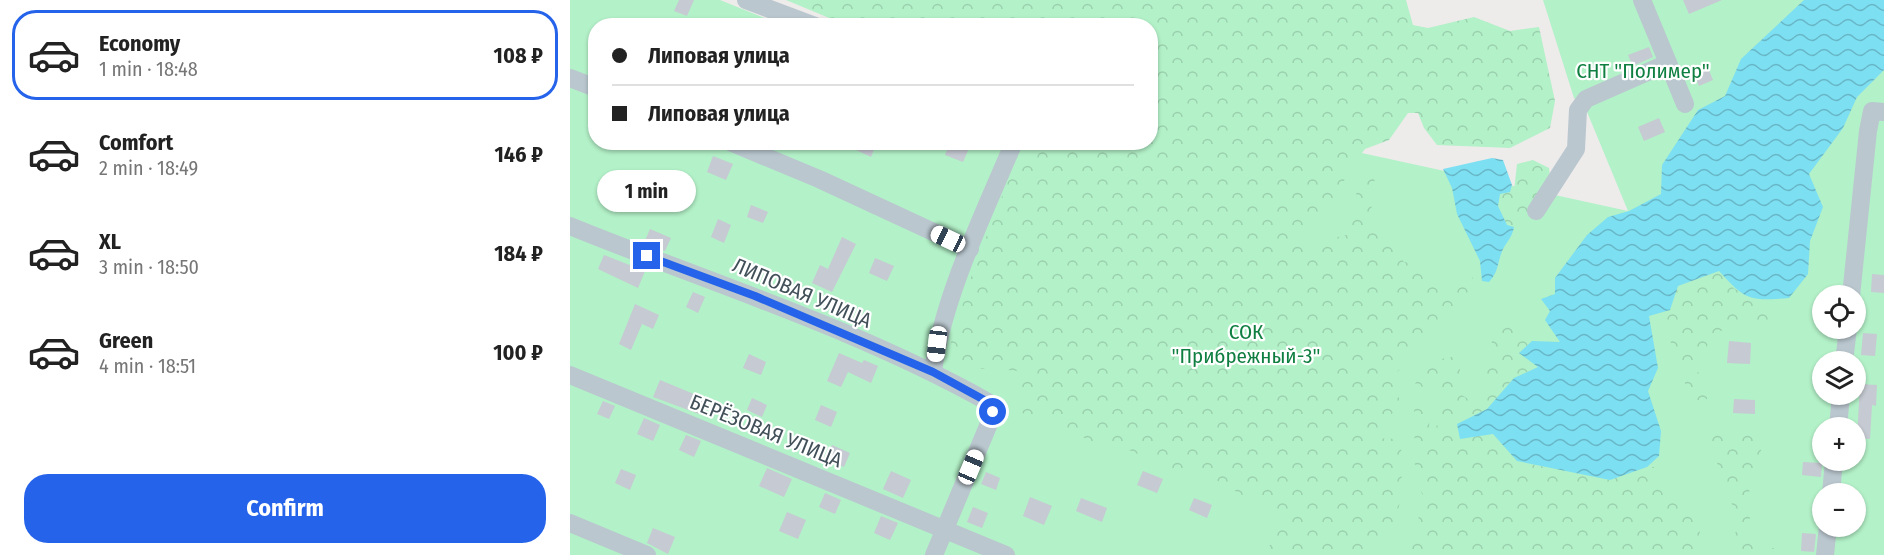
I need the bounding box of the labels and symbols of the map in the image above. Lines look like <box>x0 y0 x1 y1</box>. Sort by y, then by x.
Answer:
park label: СНТ "Полимер" <box>1576 58 1710 84</box>
callout: 1 min <box>598 169 697 211</box>
car <box>928 223 968 255</box>
route end <box>633 242 660 269</box>
street label: ЛИПОВАЯ УЛИЦА <box>729 252 875 334</box>
park label: СОК "Прибрежный-3" <box>1171 319 1321 369</box>
car <box>926 325 948 363</box>
street label: БЕРЁЗОВАЯ УЛИЦА <box>686 389 846 473</box>
route start <box>979 398 1006 425</box>
car <box>956 447 986 487</box>

